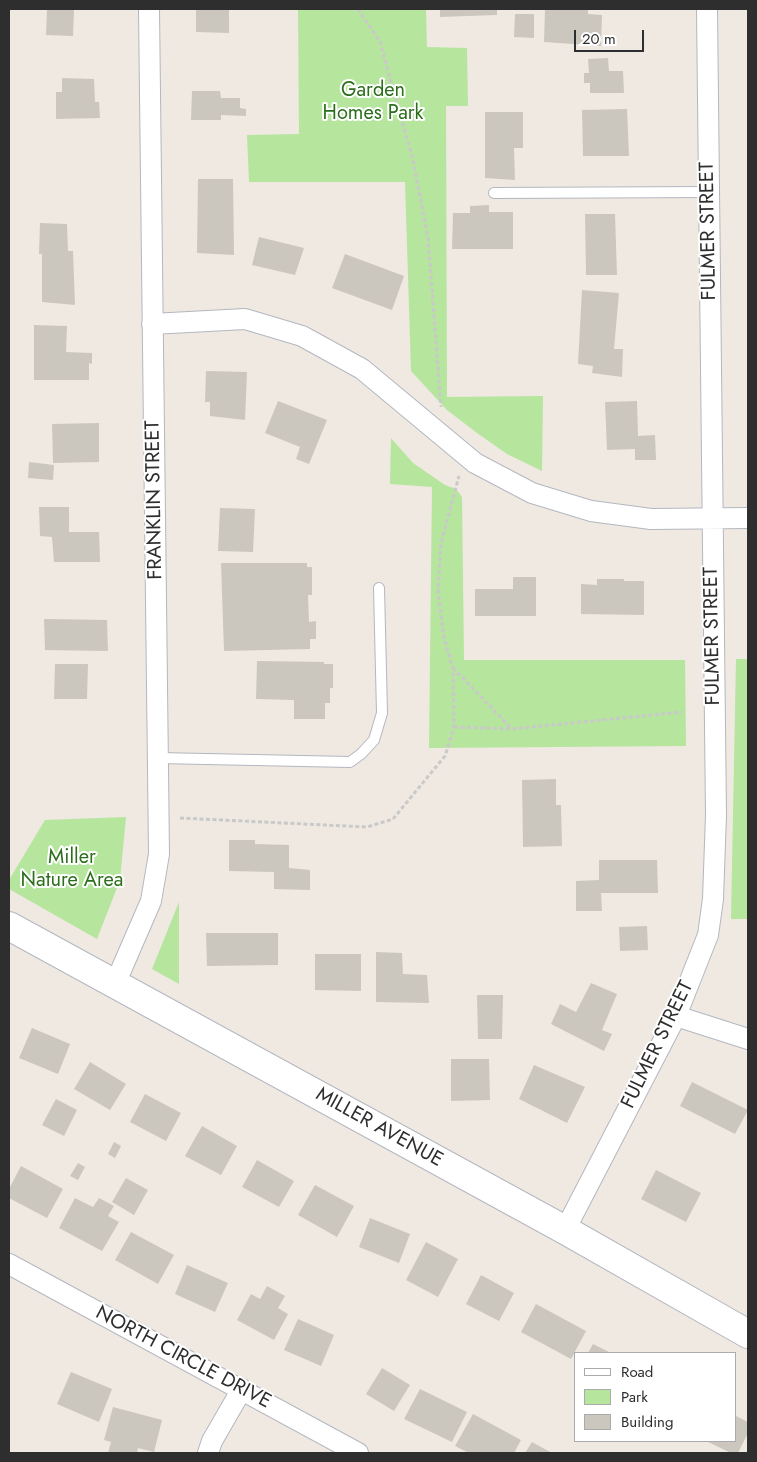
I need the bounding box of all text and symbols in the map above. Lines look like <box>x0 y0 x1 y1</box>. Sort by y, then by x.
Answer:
scale bar <box>577 20 647 52</box>
text: 20 m <box>582 28 616 50</box>
park label: Garden Homes Park <box>323 79 423 126</box>
street label: FULMER STREET <box>696 161 722 301</box>
street label: FRANKLIN STREET <box>142 420 168 580</box>
street label: FULMER STREET <box>700 566 726 706</box>
park label: Miller Nature Area <box>21 846 123 893</box>
street label: FULMER STREET <box>617 977 699 1113</box>
street label: MILLER AVENUE <box>311 1083 447 1173</box>
street label: NORTH CIRCLE DRIVE <box>91 1302 275 1414</box>
legend <box>574 1352 737 1442</box>
text: Road <box>621 1361 653 1383</box>
text: Park <box>621 1386 648 1408</box>
text: Building <box>621 1411 673 1433</box>

